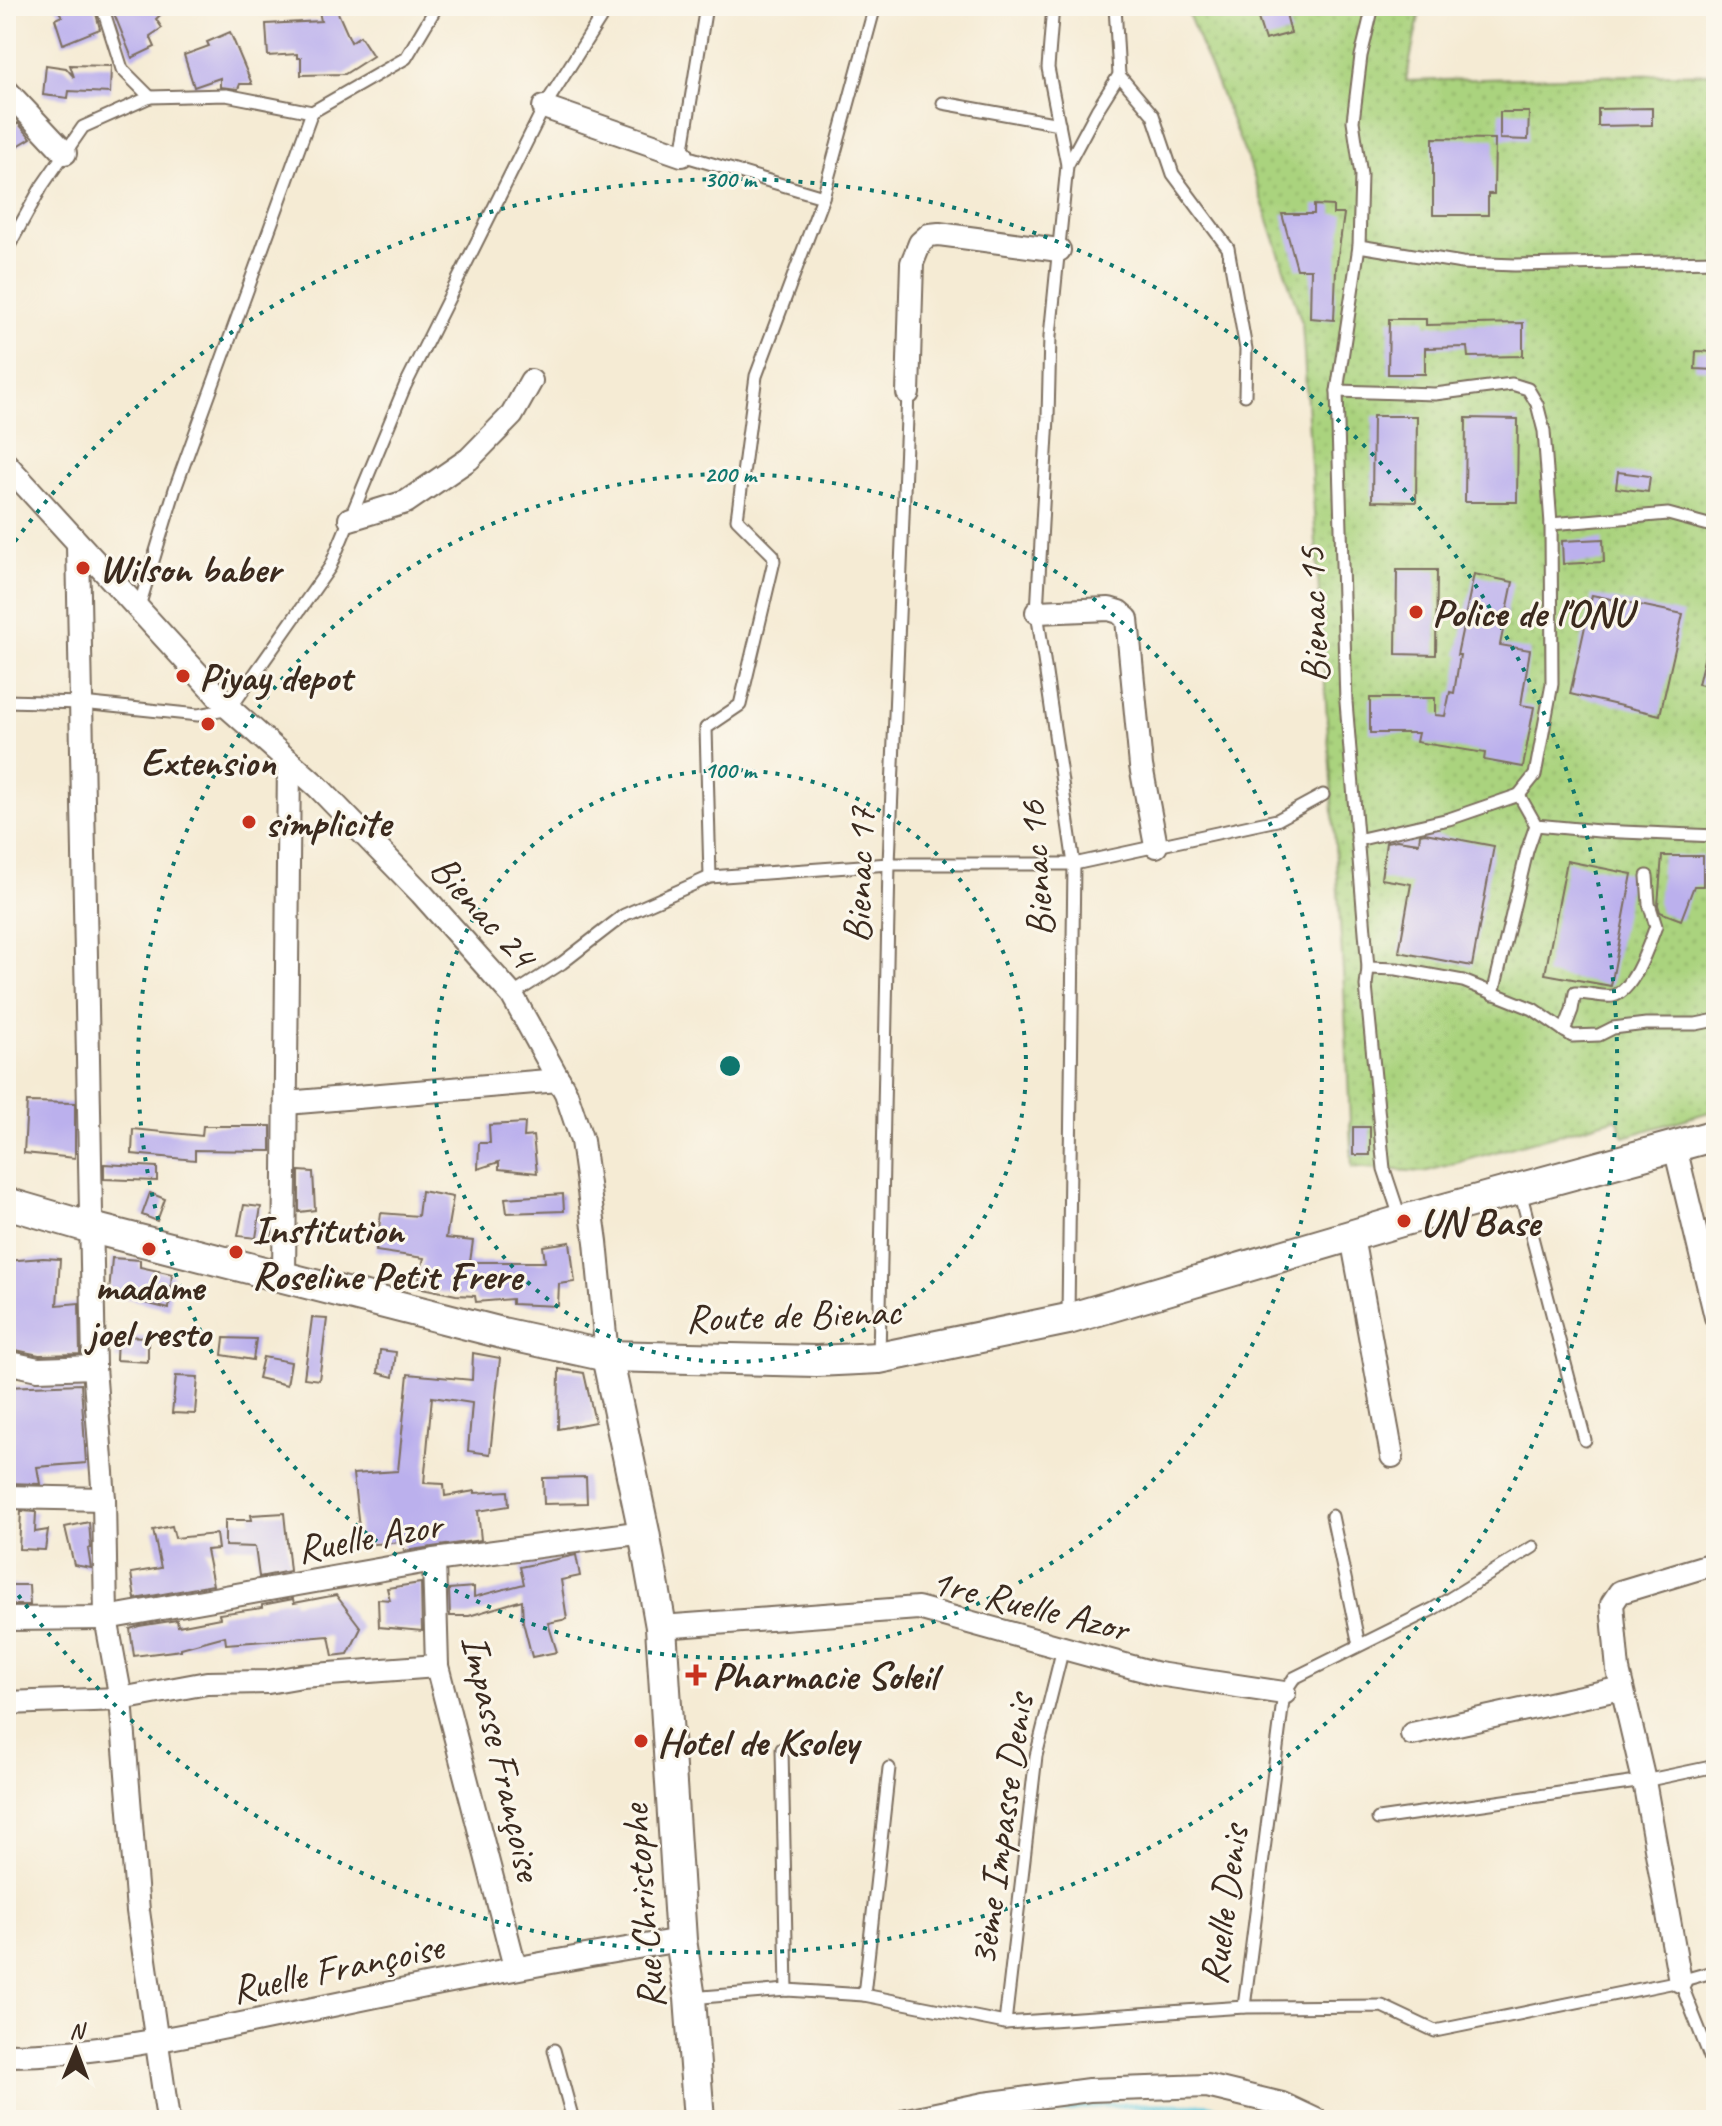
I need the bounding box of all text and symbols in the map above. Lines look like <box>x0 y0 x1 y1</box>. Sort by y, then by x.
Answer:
text: 300 m <box>704 164 758 194</box>
text: 200 m <box>704 459 758 489</box>
place label: Wilson baber <box>99 544 285 594</box>
street label: Bienac 15 <box>1286 544 1340 684</box>
marker: Wilson baber <box>74 559 92 577</box>
place label: Police de l'ONU <box>1432 588 1638 638</box>
marker: Police de l'ONU <box>1407 603 1425 621</box>
place label: Piyay depot <box>199 652 356 702</box>
marker: Piyay depot <box>174 667 192 685</box>
marker: Extension <box>199 715 217 733</box>
place label: Extension <box>140 737 276 787</box>
text: 100 m <box>704 755 758 785</box>
place label: simplicite <box>265 798 394 848</box>
street label: Bienac 16 <box>1006 798 1066 938</box>
street label: Bienac 17 <box>832 804 886 944</box>
marker: simplicite <box>240 813 258 831</box>
street label: Bienac 24 <box>419 844 550 982</box>
centre of rings <box>716 1052 744 1080</box>
place label: UN Base <box>1420 1197 1542 1247</box>
place label: Institution Roseline Petit Frere <box>252 1205 524 1301</box>
marker: UN Base <box>1395 1212 1413 1230</box>
marker: madame joel resto <box>140 1240 158 1258</box>
marker: Institution Roseline Petit Frere <box>227 1243 245 1261</box>
place label: madame joel resto <box>84 1262 213 1358</box>
street label: Route de Bienac <box>685 1286 903 1344</box>
street label: Ruelle Azor <box>293 1499 449 1574</box>
street label: 1re Ruelle Azor <box>926 1556 1136 1654</box>
street label: Impasse Françoise <box>450 1630 555 1888</box>
place label: Pharmacie Soleil <box>712 1651 943 1701</box>
marker: Pharmacie Soleil <box>687 1666 705 1684</box>
street label: 3ème Impasse Denis <box>957 1688 1045 1969</box>
place label: Hotel de Ksoley <box>657 1717 863 1767</box>
marker: Hotel de Ksoley <box>632 1732 650 1750</box>
street label: Rue Christophe <box>609 1800 677 2011</box>
street label: Ruelle Denis <box>1188 1819 1260 1988</box>
street label: Ruelle Françoise <box>227 1921 450 2015</box>
north arrow <box>36 2010 116 2090</box>
text: N <box>69 2017 87 2045</box>

